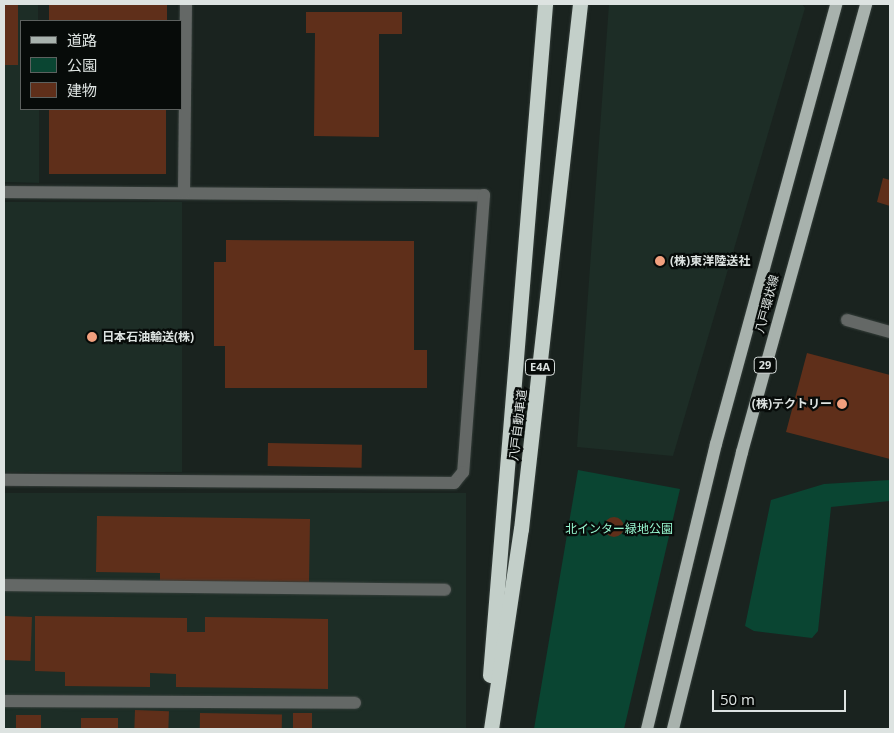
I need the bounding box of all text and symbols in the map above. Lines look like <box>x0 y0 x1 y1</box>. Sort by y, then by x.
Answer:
legend <box>20 20 182 110</box>
text: 道路 <box>67 30 97 50</box>
text: 公園 <box>67 55 97 75</box>
text: 建物 <box>67 80 97 100</box>
place label: (株)東洋陸送社 <box>670 254 750 268</box>
marker: (株)東洋陸送社 <box>654 255 666 267</box>
street label: 八戸環状線 <box>752 273 782 335</box>
place label: 日本石油輸送(株) <box>102 330 194 344</box>
marker: 日本石油輸送(株) <box>86 331 98 343</box>
road number: 29 <box>752 356 778 374</box>
road number: E4A <box>524 358 556 376</box>
street label: 八戸自動車道 <box>506 388 530 462</box>
place label: (株)テクトリー <box>752 397 832 411</box>
marker: (株)テクトリー <box>836 398 848 410</box>
park label: 北インター緑地公園 <box>565 522 673 536</box>
scale bar <box>714 680 848 712</box>
text: 50 m <box>720 689 755 709</box>

